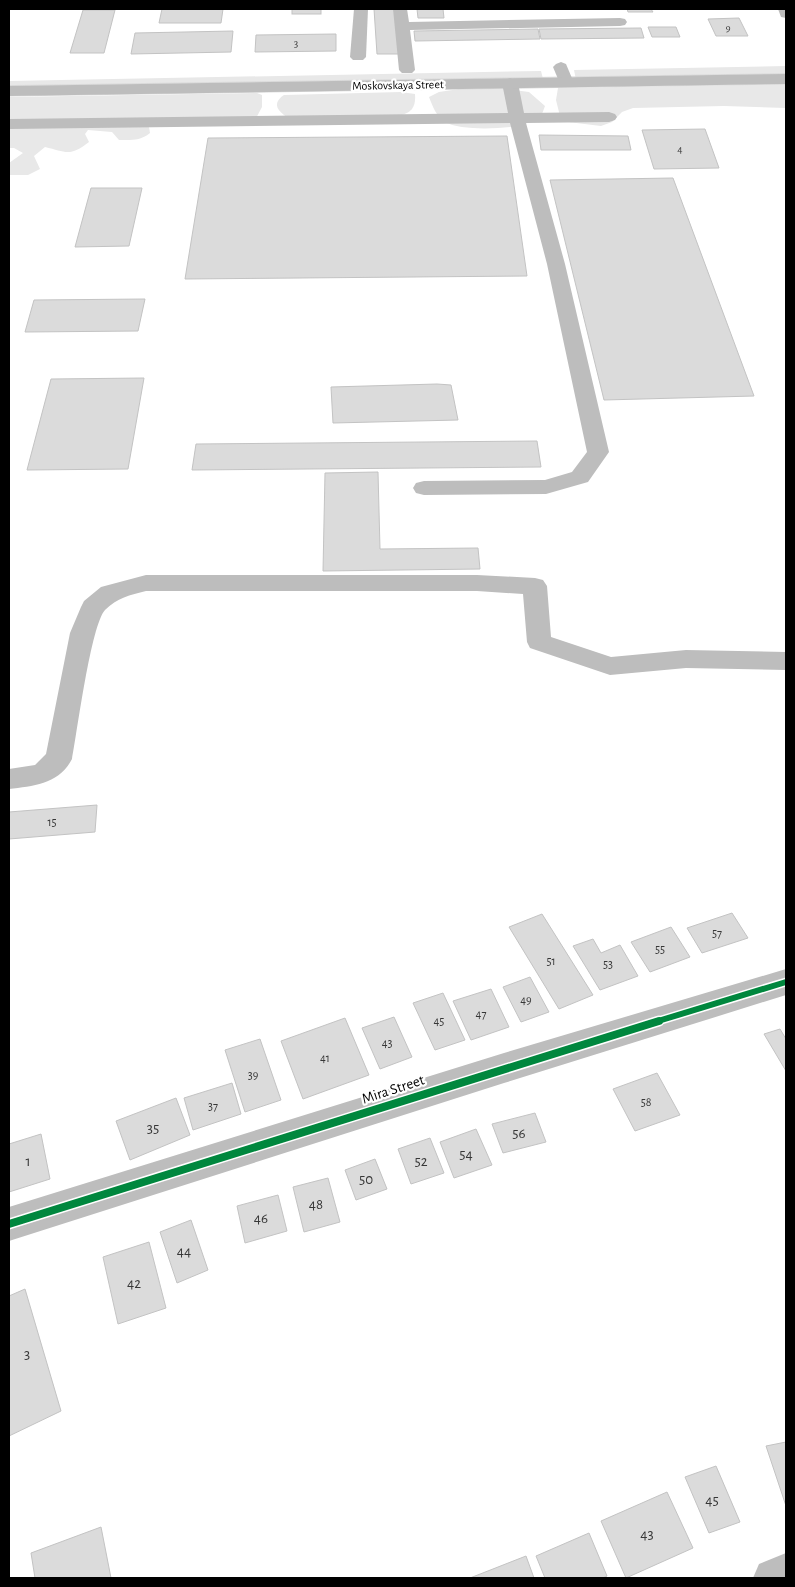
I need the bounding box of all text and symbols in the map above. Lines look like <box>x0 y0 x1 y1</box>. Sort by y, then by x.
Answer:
house number: 9 <box>725 22 731 33</box>
house number: 3 <box>294 38 299 49</box>
street label: Moskovskaya Street <box>352 78 444 93</box>
house number: 4 <box>677 144 683 155</box>
house number: 15 <box>47 816 57 828</box>
house number: 57 <box>712 927 722 939</box>
house number: 55 <box>655 943 665 955</box>
house number: 51 <box>546 955 556 967</box>
house number: 53 <box>603 958 613 970</box>
house number: 49 <box>520 994 532 1006</box>
house number: 47 <box>476 1008 486 1020</box>
house number: 45 <box>434 1015 444 1027</box>
house number: 43 <box>382 1037 392 1049</box>
house number: 41 <box>320 1052 330 1064</box>
house number: 39 <box>248 1069 259 1081</box>
street label: Mira Street <box>360 1072 427 1107</box>
house number: 58 <box>641 1096 652 1108</box>
house number: 37 <box>208 1100 218 1112</box>
house number: 35 <box>147 1121 159 1136</box>
house number: 56 <box>512 1126 526 1141</box>
house number: 54 <box>459 1147 473 1162</box>
house number: 1 <box>25 1154 31 1169</box>
house number: 52 <box>414 1154 428 1169</box>
house number: 50 <box>359 1172 373 1187</box>
house number: 48 <box>309 1197 323 1212</box>
house number: 46 <box>254 1211 268 1226</box>
house number: 44 <box>177 1244 191 1259</box>
house number: 42 <box>127 1276 141 1291</box>
house number: 3 <box>24 1347 30 1362</box>
house number: 45 <box>705 1493 719 1508</box>
house number: 43 <box>640 1527 654 1542</box>

